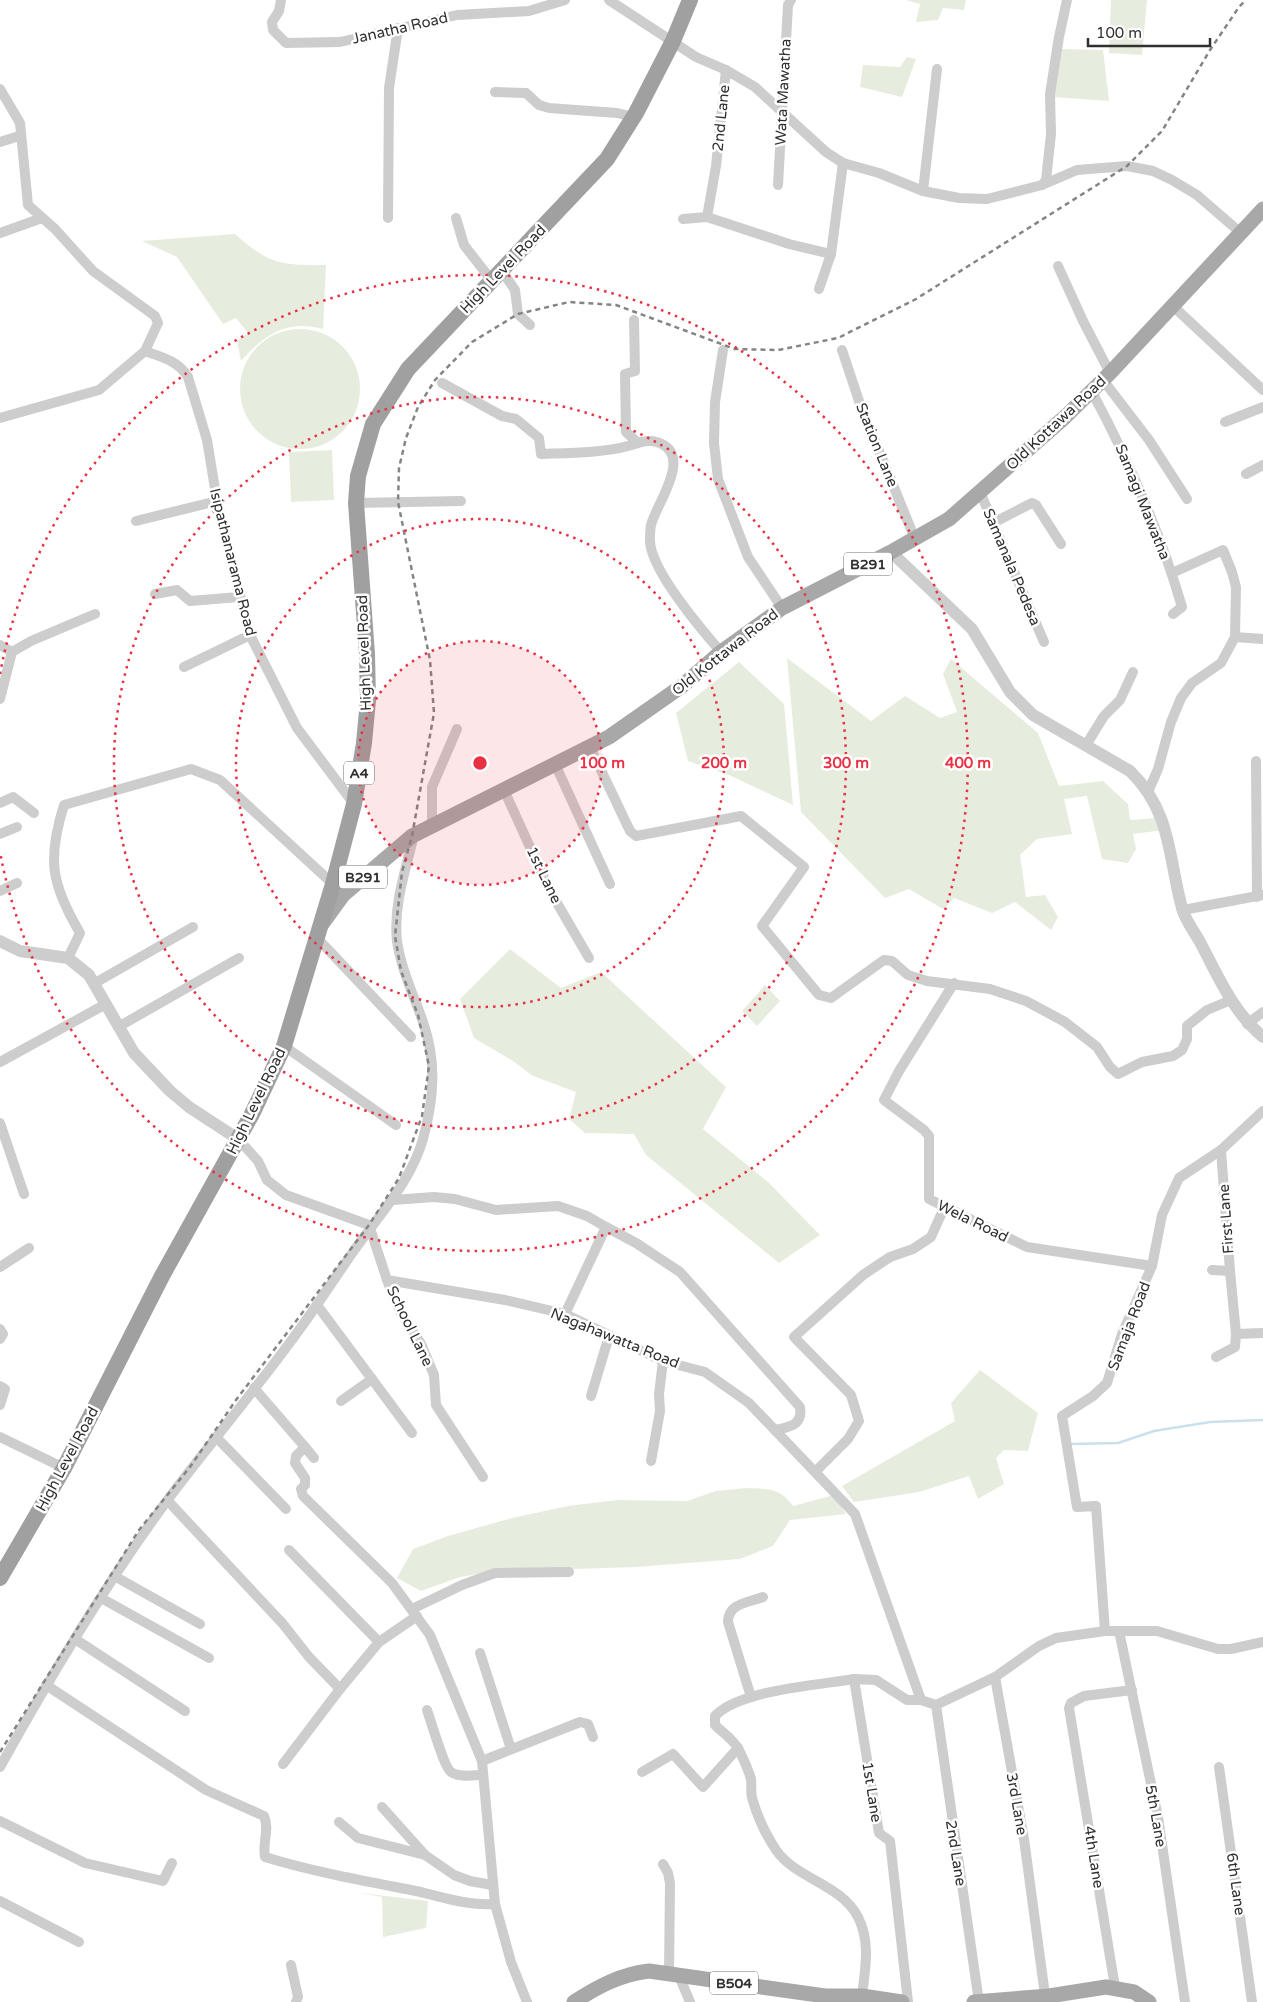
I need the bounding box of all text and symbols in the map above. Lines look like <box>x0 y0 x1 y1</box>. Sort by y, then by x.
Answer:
street label: Janatha Road <box>350 8 450 48</box>
scale bar <box>1088 15 1210 47</box>
text: 100 m <box>1096 24 1142 42</box>
street label: Wata Mawatha <box>771 38 795 146</box>
street label: 2nd Lane <box>709 84 733 152</box>
street label: High Level Road <box>456 221 550 317</box>
street label: Old Kottawa Road <box>1002 372 1110 474</box>
street label: Station Lane <box>852 400 902 490</box>
street label: Samagi Mawatha <box>1112 442 1174 562</box>
street label: Isipathanarama Road <box>206 486 260 638</box>
street label: Samanala Pedesa <box>979 506 1045 628</box>
road number: B291 <box>844 552 892 576</box>
street label: High Level Road <box>353 595 375 711</box>
street label: Old Kottawa Road <box>668 605 782 699</box>
centre of rings <box>471 754 489 772</box>
text: 100 m <box>579 754 625 772</box>
text: 200 m <box>701 754 747 772</box>
text: 300 m <box>823 754 869 772</box>
text: 400 m <box>945 754 991 772</box>
road number: A4 <box>344 761 374 784</box>
street label: 1st Lane <box>523 844 565 906</box>
road number: B291 <box>339 866 387 889</box>
street label: High Level Road <box>222 1045 290 1157</box>
street label: First Lane <box>1215 1184 1237 1254</box>
street label: Wela Road <box>935 1196 1011 1246</box>
street label: Samaja Road <box>1104 1279 1154 1373</box>
street label: School Lane <box>383 1283 437 1369</box>
street label: Nagahawatta Road <box>548 1304 682 1372</box>
street label: High Level Road <box>32 1404 102 1514</box>
street label: 1st Lane <box>858 1761 886 1823</box>
street label: 3rd Lane <box>1003 1771 1031 1837</box>
street label: 5th Lane <box>1142 1783 1170 1849</box>
street label: 2nd Lane <box>942 1819 970 1887</box>
street label: 4th Lane <box>1080 1825 1108 1889</box>
street label: 6th Lane <box>1223 1852 1249 1916</box>
road number: B504 <box>710 1972 758 1995</box>

